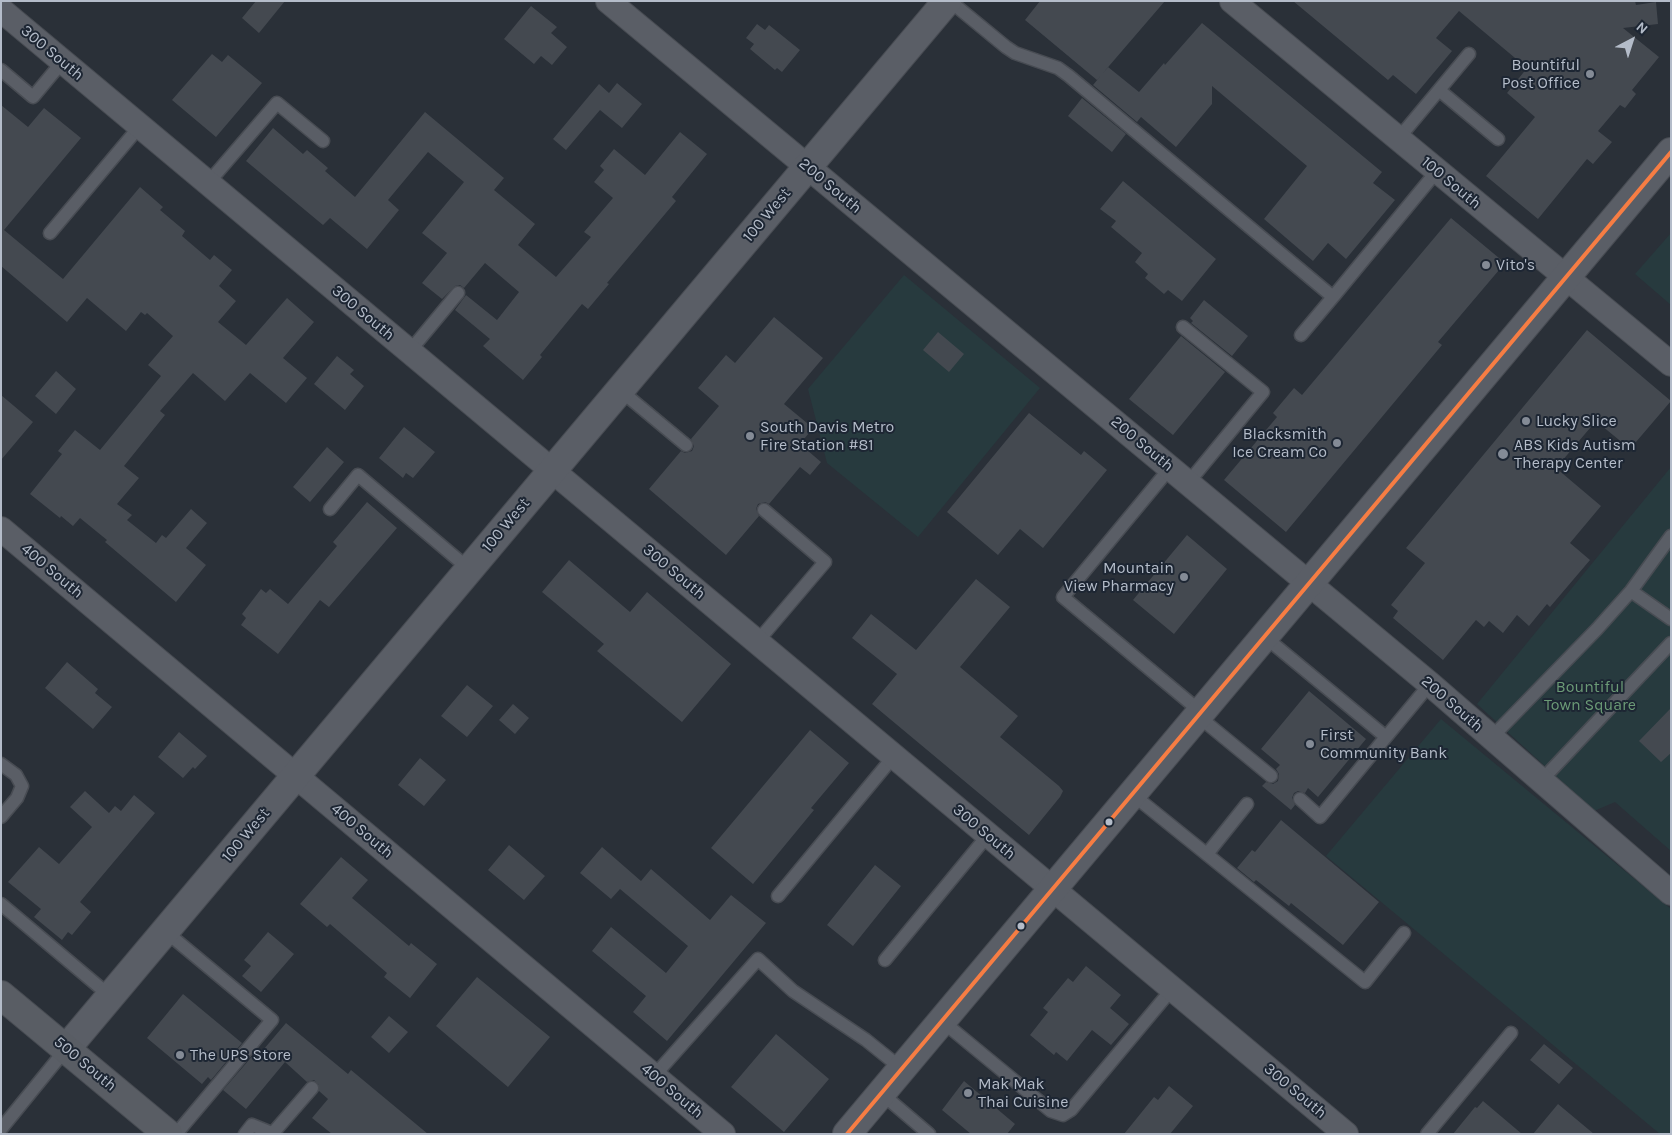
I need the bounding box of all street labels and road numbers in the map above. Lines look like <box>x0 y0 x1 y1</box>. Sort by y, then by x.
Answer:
street label: 300 South <box>17 21 87 85</box>
street label: 100 South <box>1417 153 1485 213</box>
street label: 200 South <box>795 154 865 218</box>
street label: 100 West <box>739 184 795 246</box>
street label: 300 South <box>328 281 398 345</box>
street label: 200 South <box>1107 412 1177 476</box>
street label: 100 West <box>478 494 534 556</box>
street label: 400 South <box>17 539 87 603</box>
street label: 300 South <box>639 540 709 604</box>
street label: 200 South <box>1417 672 1487 736</box>
street label: 400 South <box>327 799 397 863</box>
street label: 300 South <box>949 800 1019 864</box>
street label: 100 West <box>218 804 274 866</box>
street label: 500 South <box>50 1032 120 1096</box>
street label: 400 South <box>637 1059 707 1123</box>
street label: 300 South <box>1260 1059 1330 1123</box>

